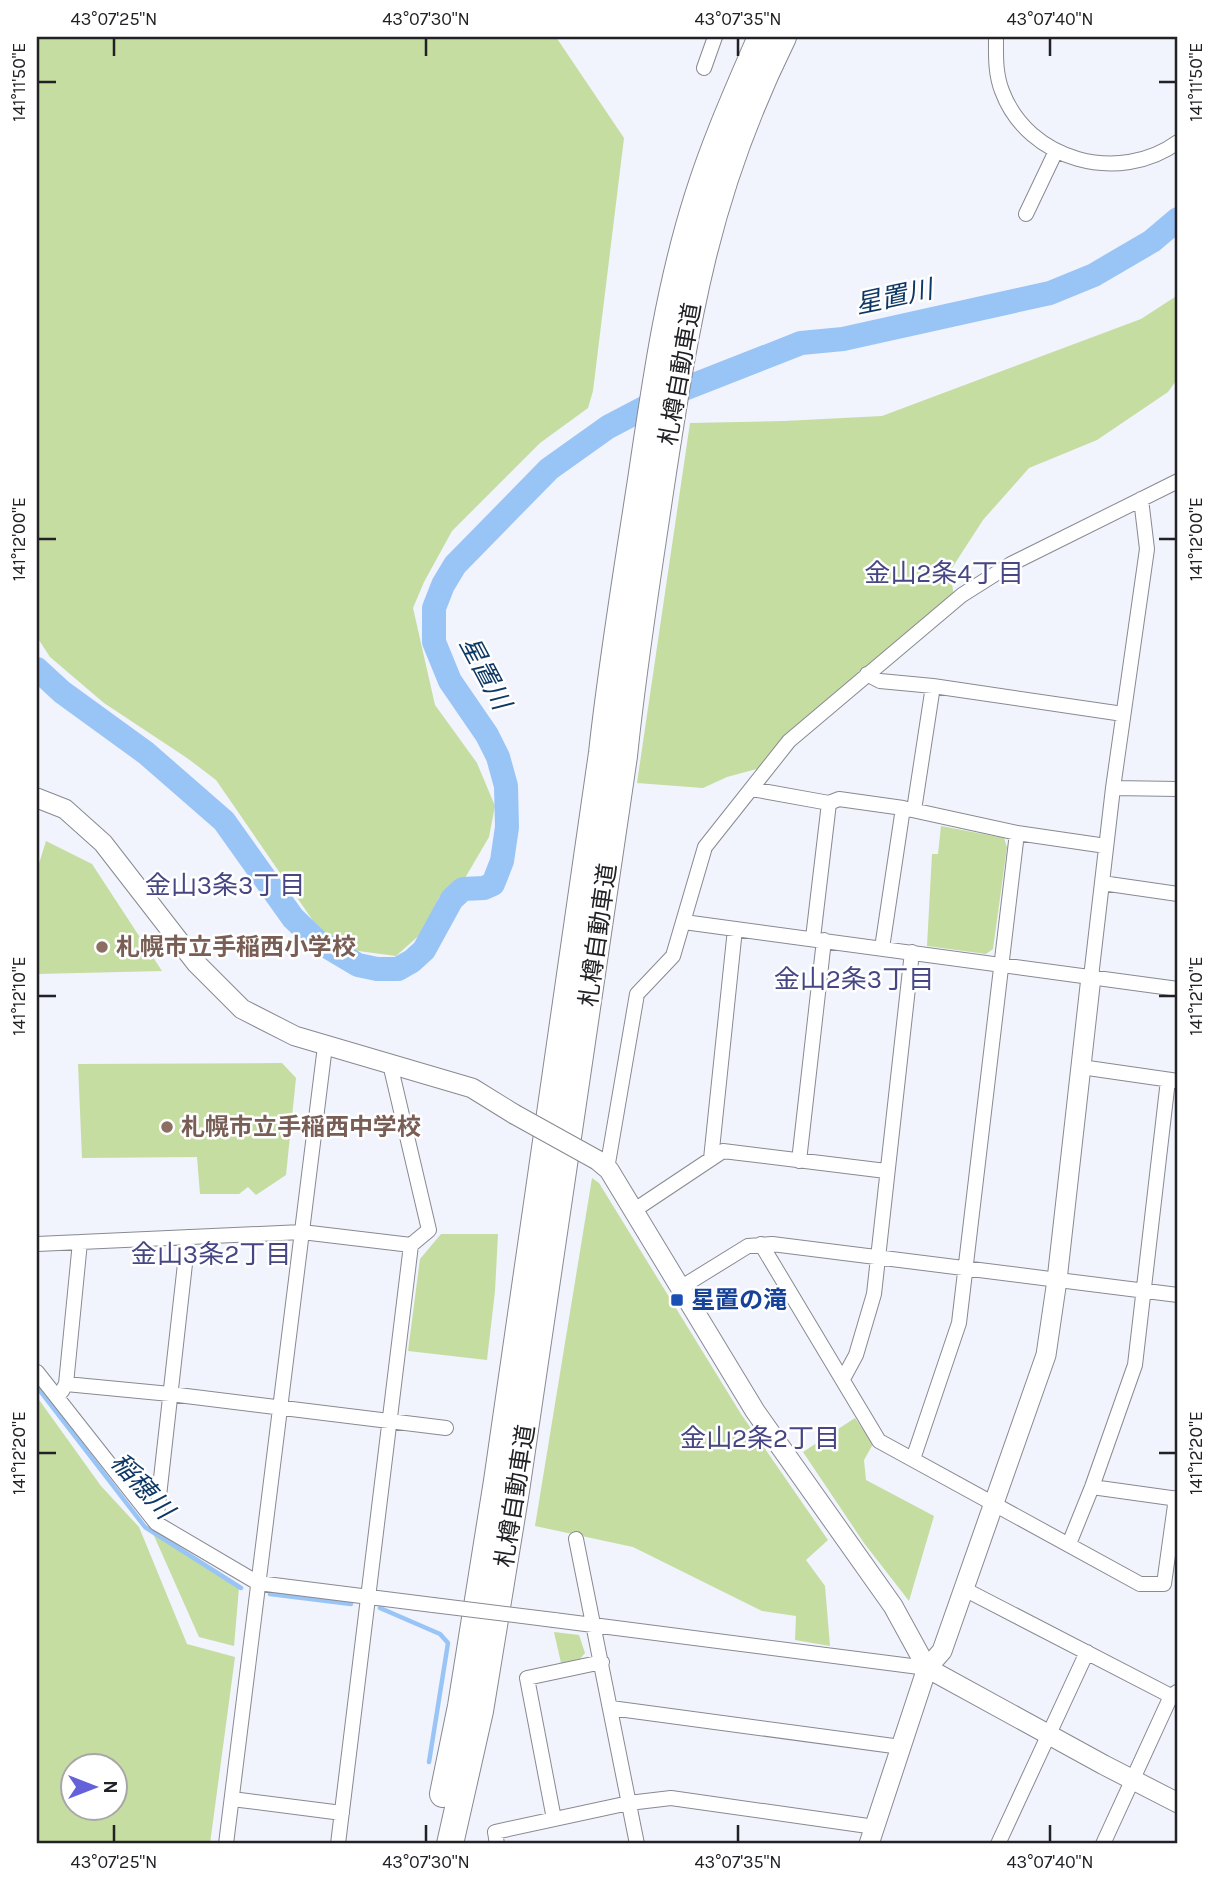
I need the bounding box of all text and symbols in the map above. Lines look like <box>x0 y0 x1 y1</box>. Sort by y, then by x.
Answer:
text: 43°07'25"N <box>71 8 157 30</box>
text: 43°07'30"N <box>382 8 470 30</box>
text: 43°07'35"N <box>695 8 781 30</box>
text: 43°07'40"N <box>1007 8 1093 30</box>
text: 141°11'50"E <box>8 43 30 121</box>
text: 141°11'50"E <box>1185 43 1207 121</box>
water label: 星置川 <box>853 273 938 320</box>
street label: 札樽自動車道 <box>654 301 706 447</box>
text: 141°12'00"E <box>8 497 30 581</box>
text: 141°12'00"E <box>1185 497 1207 581</box>
district label: 金山2条4丁目 <box>864 558 1024 589</box>
water label: 星置川 <box>453 631 518 717</box>
street label: 札樽自動車道 <box>574 862 622 1008</box>
district label: 金山3条3丁目 <box>145 870 305 901</box>
place label: 札幌市立手稲西小学校 <box>116 933 356 961</box>
marker: 札幌市立手稲西小学校 <box>94 939 110 955</box>
text: 141°12'10"E <box>8 956 30 1036</box>
text: 141°12'10"E <box>1185 956 1207 1036</box>
district label: 金山2条3丁目 <box>774 964 934 995</box>
place label: 札幌市立手稲西中学校 <box>181 1113 421 1141</box>
marker: 札幌市立手稲西中学校 <box>159 1119 175 1135</box>
district label: 金山3条2丁目 <box>131 1239 291 1270</box>
place label: 星置の滝 <box>691 1286 787 1314</box>
marker: 星置の滝 <box>669 1292 685 1308</box>
text: 141°12'20"E <box>8 1411 30 1495</box>
text: 141°12'20"E <box>1185 1411 1207 1495</box>
street label: 札樽自動車道 <box>490 1423 540 1569</box>
district label: 金山2条2丁目 <box>680 1423 840 1454</box>
water label: 稲穂川 <box>104 1447 182 1528</box>
north arrow <box>60 1752 130 1822</box>
text: N <box>99 1780 121 1794</box>
text: 43°07'25"N <box>71 1851 157 1873</box>
text: 43°07'30"N <box>382 1851 470 1873</box>
text: 43°07'35"N <box>695 1851 781 1873</box>
text: 43°07'40"N <box>1007 1851 1093 1873</box>

